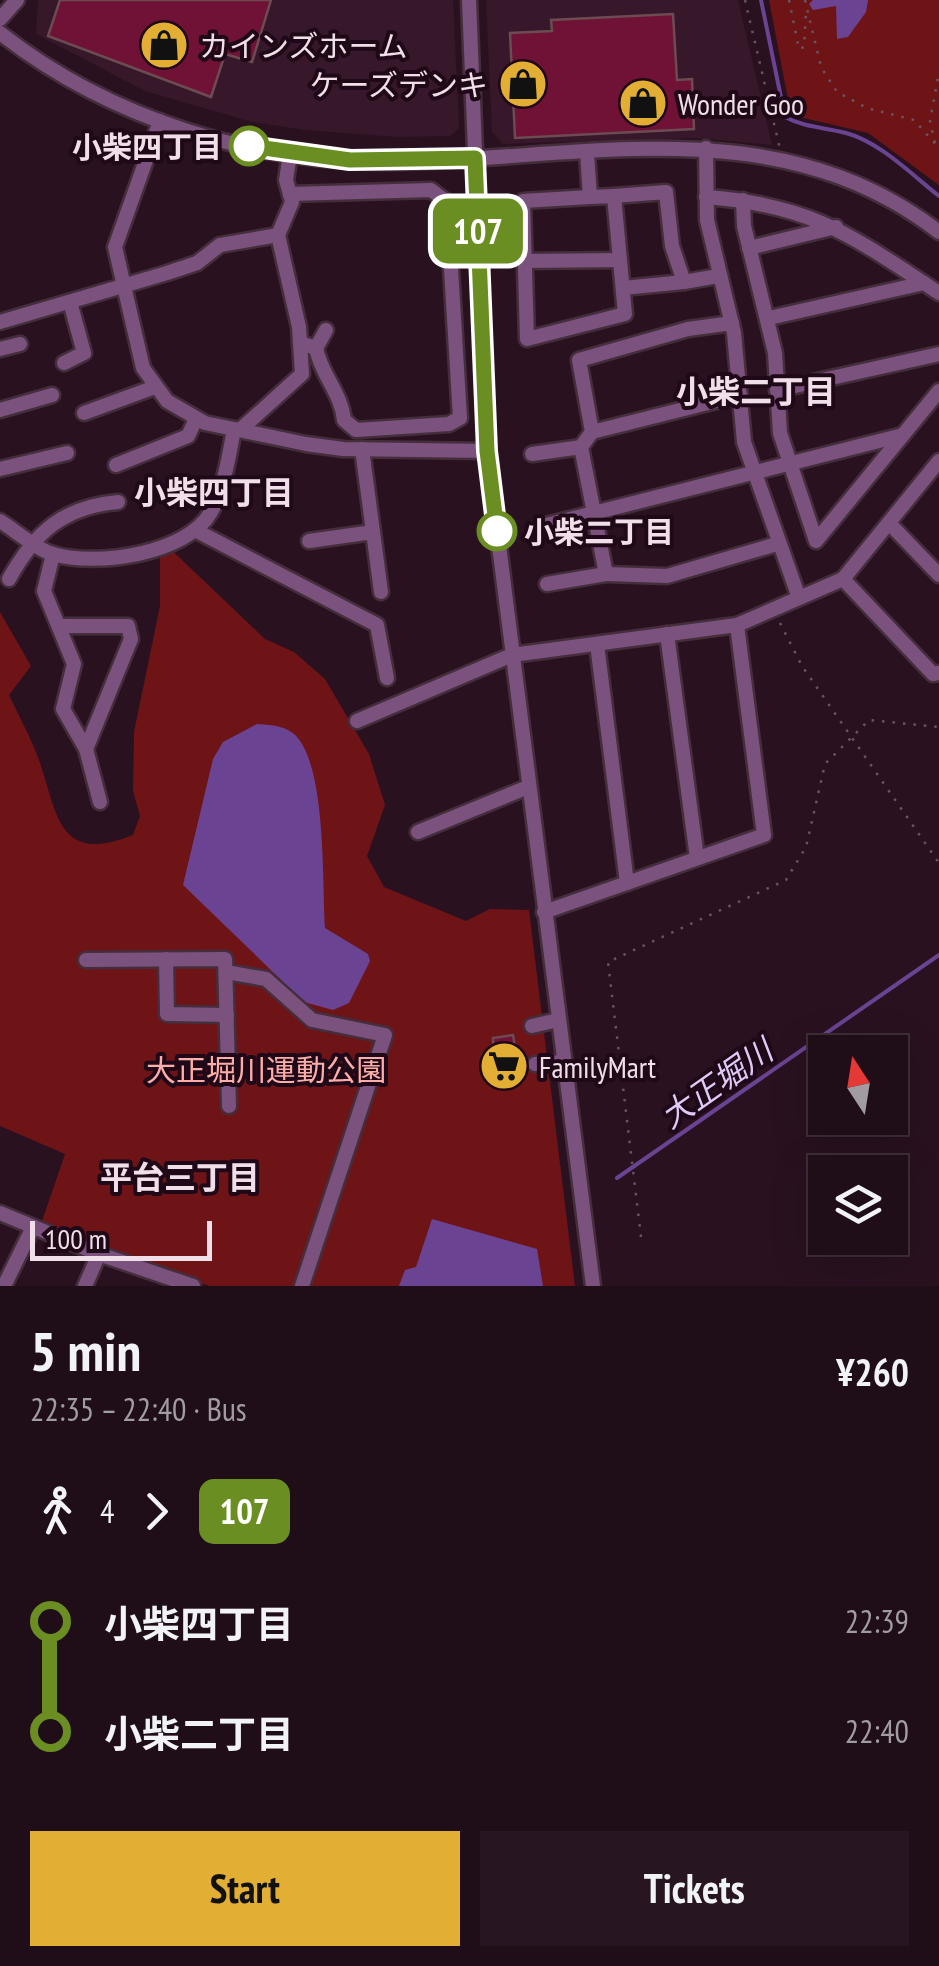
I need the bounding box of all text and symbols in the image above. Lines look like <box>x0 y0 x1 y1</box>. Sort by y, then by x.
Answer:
shop icon: カインズホーム <box>138 19 190 71</box>
place label: カインズホーム <box>199 26 408 65</box>
shop icon: ケーズデンキ <box>497 58 549 110</box>
place label: ケーズデンキ <box>310 65 488 104</box>
shop icon: Wonder Goo <box>617 77 669 129</box>
place label: Wonder Goo <box>678 84 804 123</box>
place label: 小柴四丁目 <box>72 127 222 166</box>
marker: 小柴四丁目 <box>230 127 268 165</box>
line badge: 107 <box>420 198 536 264</box>
text: 107 <box>453 208 503 254</box>
district label: 小柴二丁目 <box>676 370 836 412</box>
district label: 小柴四丁目 <box>134 471 294 513</box>
marker: 小柴二丁目 <box>478 512 516 550</box>
place label: 小柴二丁目 <box>524 512 674 551</box>
water label: 大正堀川 <box>652 1027 783 1137</box>
north arrow <box>808 1035 908 1135</box>
map controls <box>808 1035 908 1255</box>
supermarket icon: FamilyMart <box>478 1040 530 1092</box>
place label: FamilyMart <box>539 1047 657 1086</box>
park label: 大正堀川運動公園 <box>146 1050 386 1089</box>
button: layers <box>808 1155 908 1255</box>
district label: 平台三丁目 <box>100 1156 260 1198</box>
scale bar <box>30 1216 212 1260</box>
text: 100 m <box>45 1220 107 1257</box>
text: 5 min <box>30 1315 141 1386</box>
text: ¥260 <box>836 1347 909 1396</box>
text: 22:35 – 22:40 · Bus <box>30 1388 247 1430</box>
icon: walk <box>30 1484 85 1539</box>
icon: forward <box>129 1484 184 1539</box>
text: 107 <box>219 1488 270 1534</box>
text: 4 <box>100 1490 114 1532</box>
text: 小柴四丁目 <box>104 1599 294 1648</box>
text: 22:39 <box>845 1600 909 1642</box>
text: 小柴二丁目 <box>104 1709 294 1758</box>
text: 22:40 <box>845 1710 909 1752</box>
button: Start <box>30 1831 460 1946</box>
button: Tickets <box>480 1831 909 1946</box>

